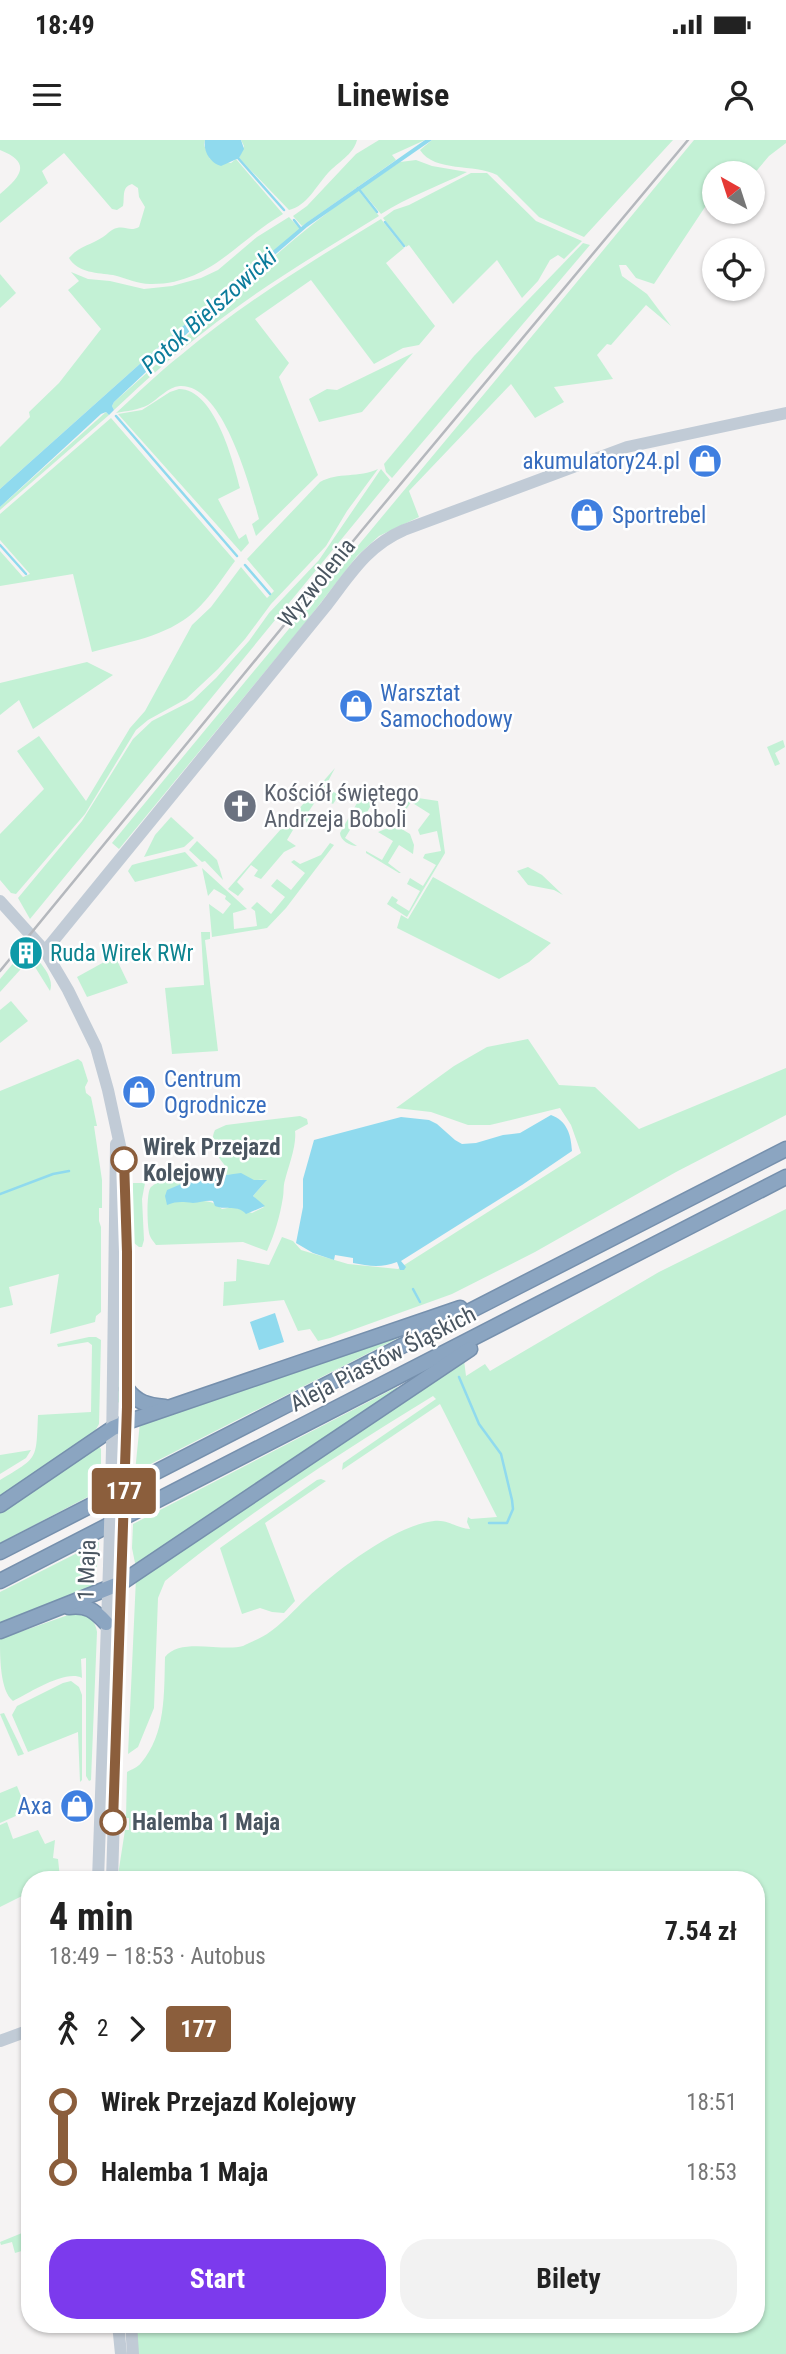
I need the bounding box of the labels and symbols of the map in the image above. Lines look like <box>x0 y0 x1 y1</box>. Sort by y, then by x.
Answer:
north arrow <box>702 161 765 224</box>
water label: Potok Bielszowicki <box>136 242 283 379</box>
shop icon: akumulatory24.pl <box>686 442 724 480</box>
place label: akumulatory24.pl <box>522 448 680 475</box>
shop icon: Sportrebel <box>568 496 606 534</box>
place label: Sportrebel <box>612 502 706 529</box>
street label: Wyzwolenia <box>273 533 361 633</box>
place label: Warsztat Samochodowy <box>380 680 513 733</box>
shop icon: Warsztat Samochodowy <box>337 687 375 725</box>
place label: Kościół świętego Andrzeja Boboli <box>264 780 419 833</box>
church icon: Kościół świętego Andrzeja Boboli <box>221 787 259 825</box>
building icon: Ruda Wirek RWr <box>7 934 45 972</box>
place label: Ruda Wirek RWr <box>50 940 194 967</box>
place label: Centrum Ogrodnicze <box>164 1066 267 1119</box>
shop icon: Centrum Ogrodnicze <box>120 1073 158 1111</box>
place label: Wirek Przejazd Kolejowy <box>143 1134 281 1187</box>
marker: Wirek Przejazd Kolejowy <box>111 1147 137 1173</box>
street label: Aleja Piastów Śląskich <box>285 1300 480 1418</box>
line badge: 177 <box>84 1468 164 1514</box>
street label: 1 Maja <box>72 1539 102 1601</box>
shop icon: Axa <box>58 1787 96 1825</box>
place label: Axa <box>18 1793 52 1820</box>
marker: Halemba 1 Maja <box>100 1809 126 1835</box>
place label: Halemba 1 Maja <box>132 1809 280 1836</box>

